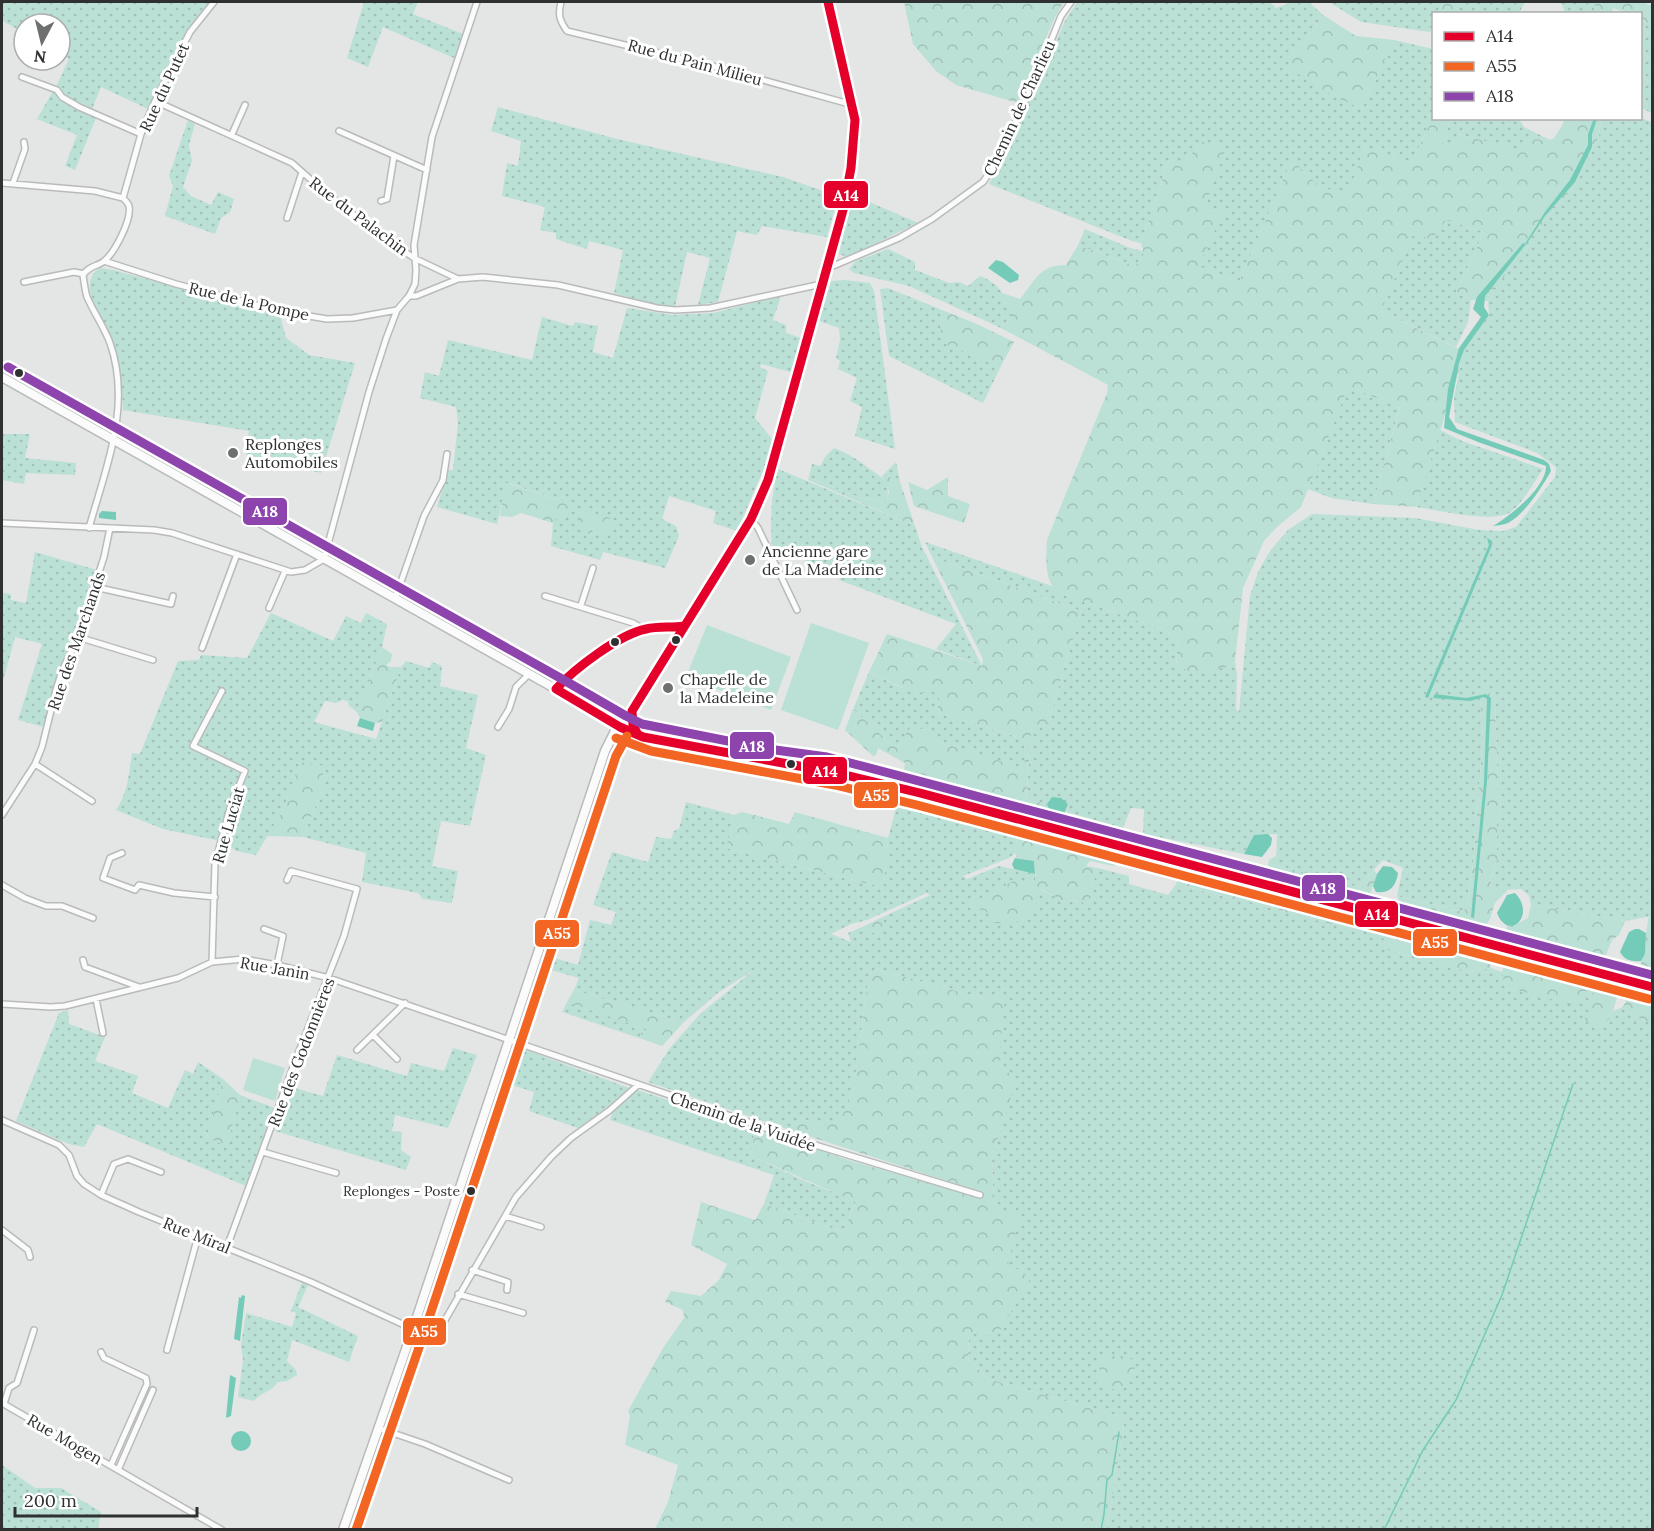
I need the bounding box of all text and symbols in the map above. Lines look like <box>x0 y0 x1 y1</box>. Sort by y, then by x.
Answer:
north arrow <box>12 12 72 72</box>
legend <box>1432 12 1642 120</box>
text: A14 <box>1485 24 1514 47</box>
street label: Rue du Pain Milieu <box>626 34 765 90</box>
street label: Chemin de Charlieu <box>979 37 1059 179</box>
street label: Rue du Putet <box>135 39 194 135</box>
text: N <box>33 46 48 68</box>
text: A55 <box>1485 54 1517 77</box>
text: A18 <box>1485 84 1514 107</box>
street label: Rue du Palachin <box>306 172 413 260</box>
line badge: A14 <box>823 180 869 209</box>
text: A14 <box>833 185 859 205</box>
street label: Rue de la Pompe <box>187 277 312 325</box>
unlabelled marker <box>13 367 25 379</box>
place label: Replonges Automobiles <box>244 434 338 472</box>
marker: Replonges Automobiles <box>226 446 240 460</box>
line badge: A18 <box>242 497 288 526</box>
text: A18 <box>252 501 278 521</box>
place label: Ancienne gare de La Madeleine <box>761 541 884 579</box>
marker: Ancienne gare de La Madeleine <box>743 553 757 567</box>
street label: Rue des Marchands <box>43 569 109 713</box>
unlabelled marker <box>670 634 682 646</box>
unlabelled marker <box>609 636 621 648</box>
place label: Chapelle de la Madeleine <box>680 669 774 707</box>
marker: Chapelle de la Madeleine <box>661 681 675 695</box>
line badge: A18 <box>729 731 775 760</box>
text: A18 <box>739 736 765 756</box>
line badge: A14 <box>802 756 848 785</box>
unlabelled marker <box>785 758 797 770</box>
text: A14 <box>812 761 838 781</box>
line badge: A55 <box>853 781 899 809</box>
street label: Rue Luciat <box>208 784 249 866</box>
text: A55 <box>862 785 890 805</box>
line badge: A18 <box>1301 874 1346 902</box>
text: A18 <box>1310 878 1336 898</box>
line badge: A14 <box>1354 900 1399 928</box>
text: A14 <box>1364 904 1390 924</box>
line badge: A55 <box>534 919 580 948</box>
text: A55 <box>543 923 571 943</box>
line badge: A55 <box>1412 928 1458 957</box>
text: A55 <box>1421 932 1449 952</box>
street label: Rue Janin <box>239 952 312 984</box>
street label: Rue des Godonnières <box>263 975 339 1129</box>
street label: Chemin de la Vuidée <box>668 1087 819 1155</box>
place label: Replonges - Poste <box>343 1182 460 1200</box>
marker: Replonges - Poste <box>465 1185 477 1197</box>
street label: Rue Miral <box>160 1212 234 1258</box>
line badge: A55 <box>402 1317 447 1346</box>
text: A55 <box>410 1321 438 1341</box>
street label: Rue Mogen <box>24 1409 106 1469</box>
scale bar <box>15 1480 196 1518</box>
text: 200 m <box>24 1489 77 1512</box>

